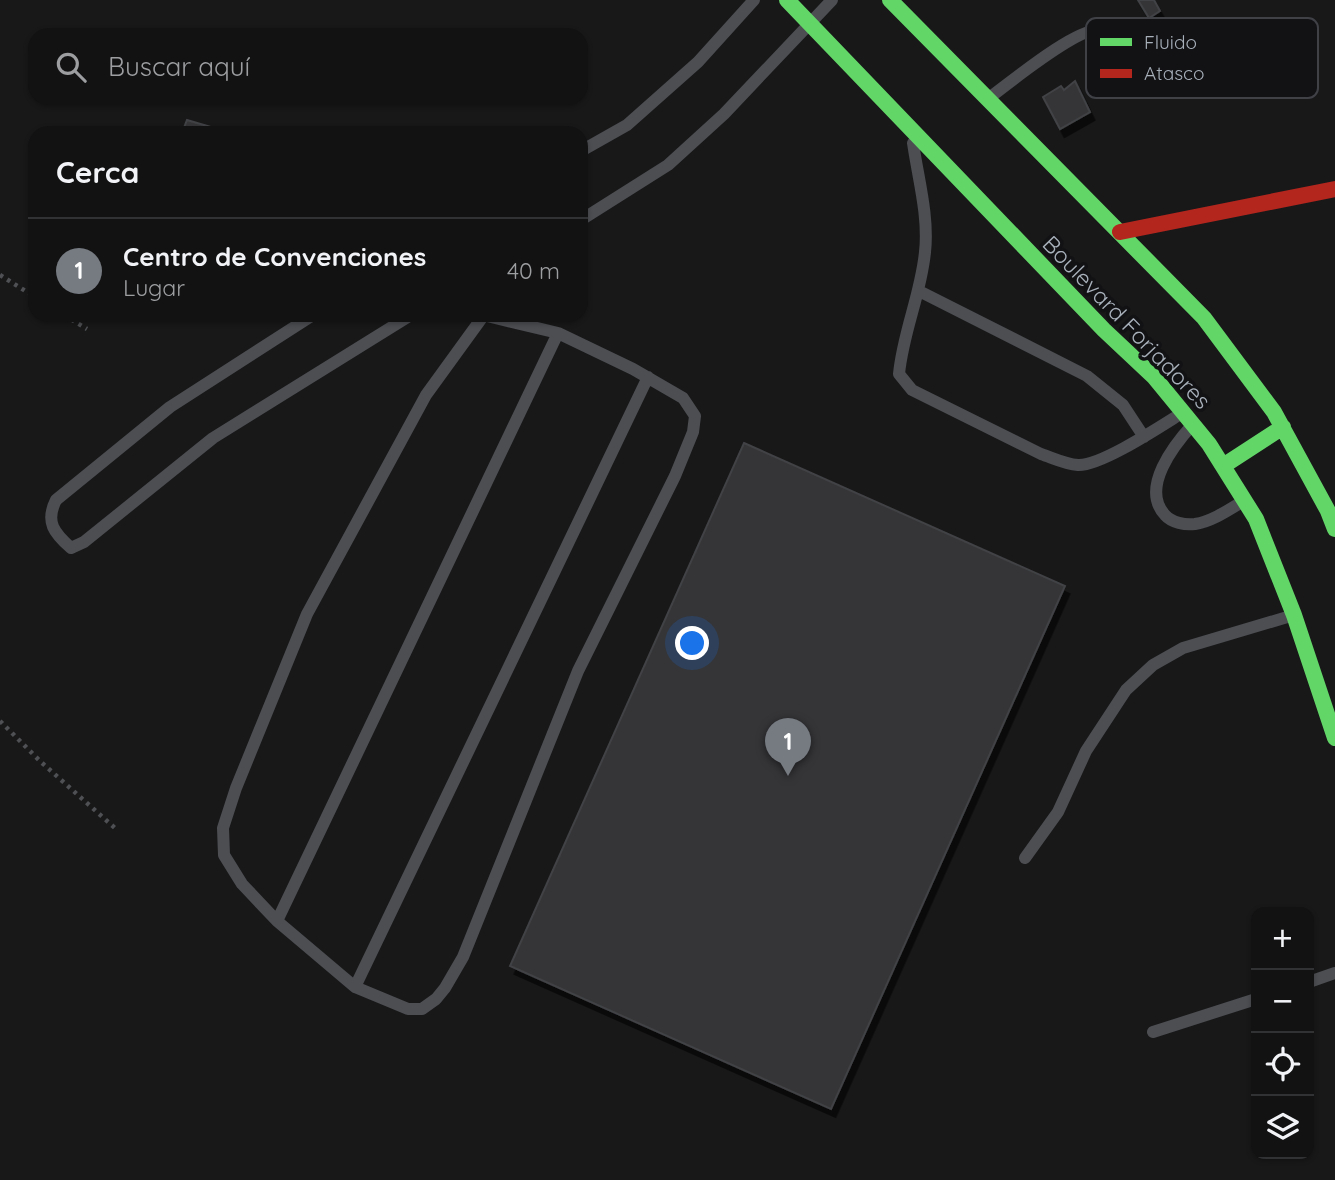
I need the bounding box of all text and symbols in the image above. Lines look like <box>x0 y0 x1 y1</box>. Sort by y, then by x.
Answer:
legend <box>1086 18 1318 98</box>
search box <box>28 28 588 105</box>
text: Fluido <box>1144 30 1197 54</box>
icon: search <box>52 48 90 86</box>
text: Buscar aquí <box>108 50 250 83</box>
text: Atasco <box>1144 61 1204 85</box>
text: Cerca <box>56 153 139 191</box>
street label: Boulevard Forjadores <box>1037 229 1217 415</box>
text: Centro de Convenciones <box>123 240 426 273</box>
text: 1 <box>75 256 83 285</box>
text: 40 m <box>507 256 560 285</box>
text: Lugar <box>123 273 185 302</box>
your location <box>675 626 709 660</box>
pin: 1 <box>765 718 811 776</box>
map controls <box>1251 907 1314 1159</box>
button: + <box>1251 907 1314 970</box>
button: − <box>1251 970 1314 1033</box>
button: locate <box>1251 1033 1314 1096</box>
button: layers <box>1251 1096 1314 1159</box>

